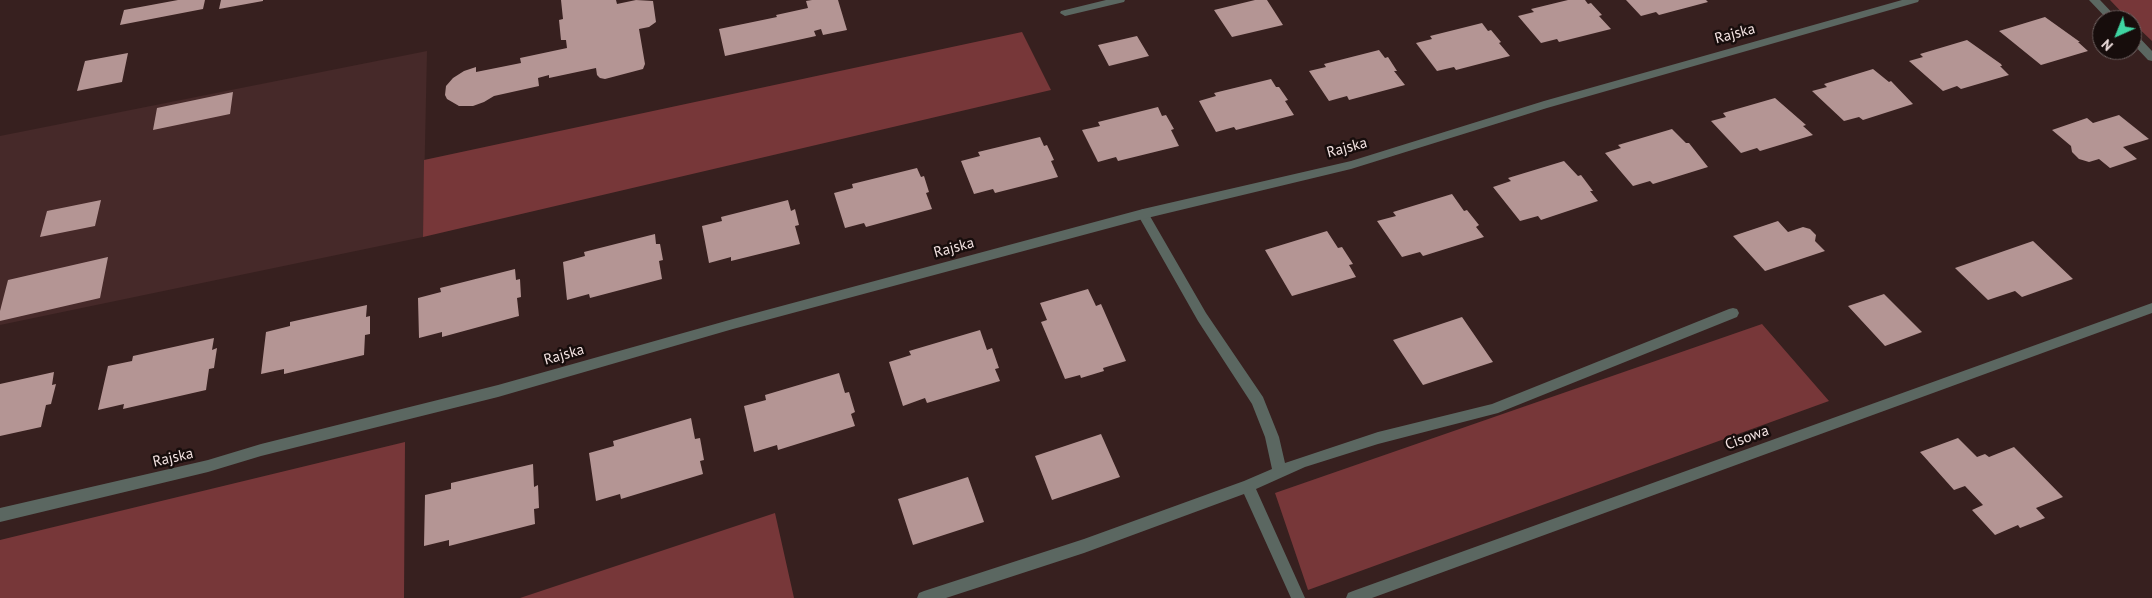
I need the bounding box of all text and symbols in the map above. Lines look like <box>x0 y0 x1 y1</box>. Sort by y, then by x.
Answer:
north arrow <box>2092 10 2142 60</box>
street label: Rajska <box>1713 20 1757 48</box>
text: N <box>2098 35 2117 55</box>
street label: Rajska <box>1325 134 1369 162</box>
street label: Rajska <box>932 234 976 262</box>
street label: Rajska <box>542 341 586 369</box>
street label: Cisowa <box>1723 422 1771 454</box>
street label: Rajska <box>151 445 195 471</box>

